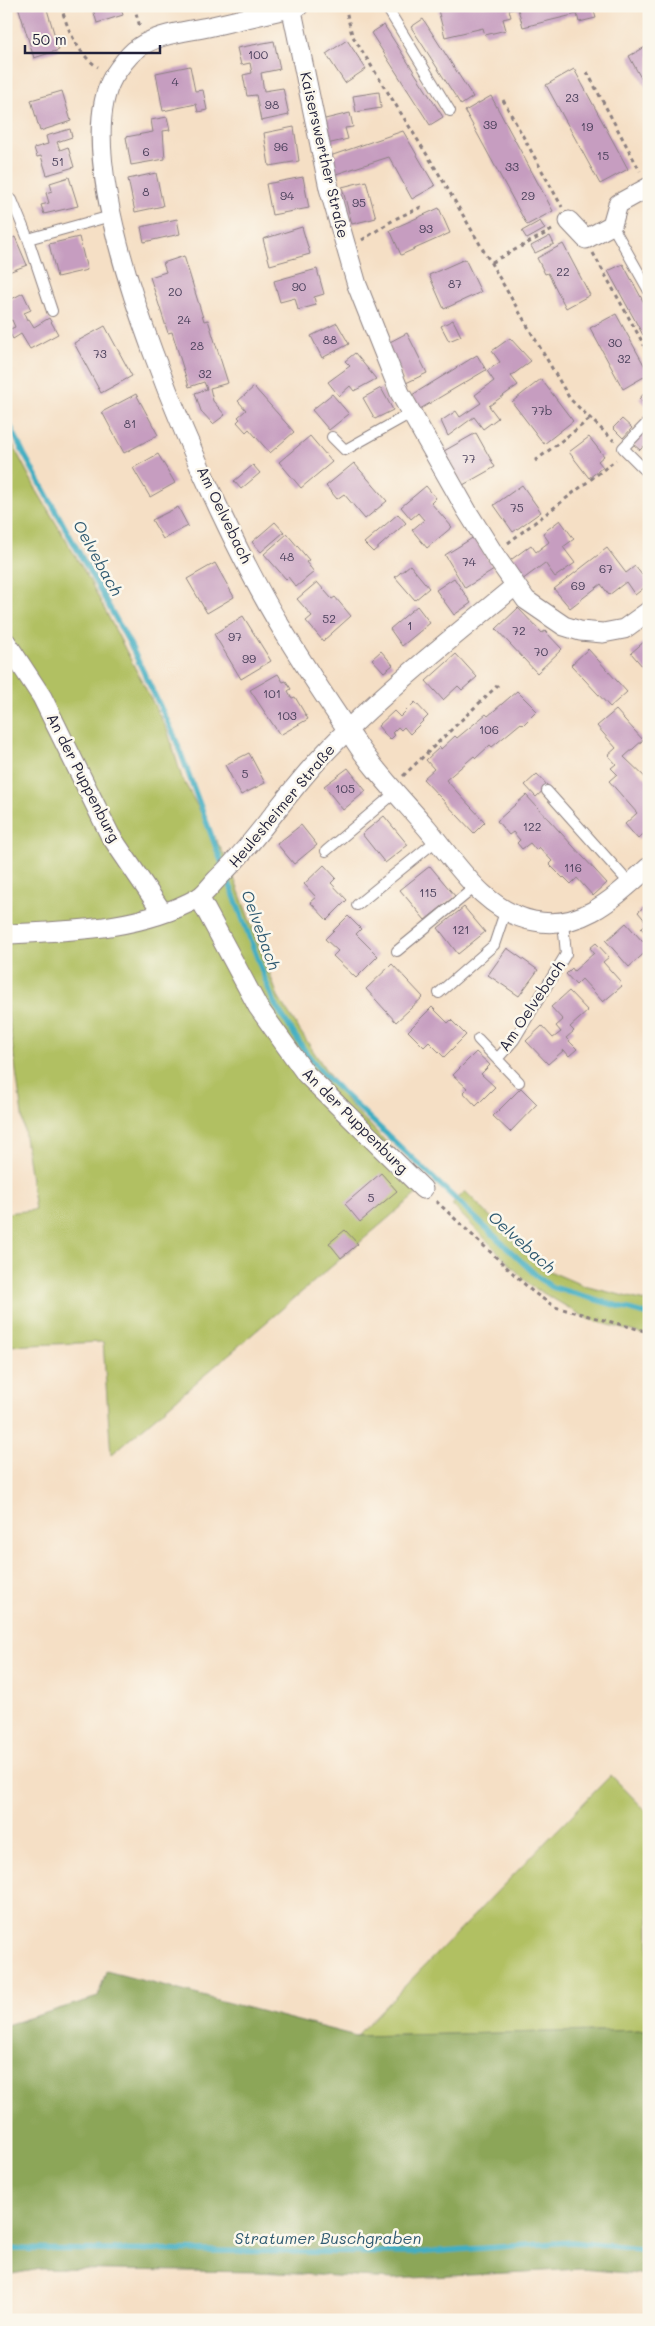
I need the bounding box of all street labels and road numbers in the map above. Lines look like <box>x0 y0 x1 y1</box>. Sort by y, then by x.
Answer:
street label: Kaiserswerther Straße <box>296 70 354 240</box>
street label: Am Oelvebach <box>193 463 257 566</box>
street label: An der Puppenburg <box>43 710 125 846</box>
street label: Heulesheimer Straße <box>224 740 339 871</box>
street label: Am Oelvebach <box>493 956 569 1055</box>
street label: An der Puppenburg <box>298 1063 413 1178</box>

